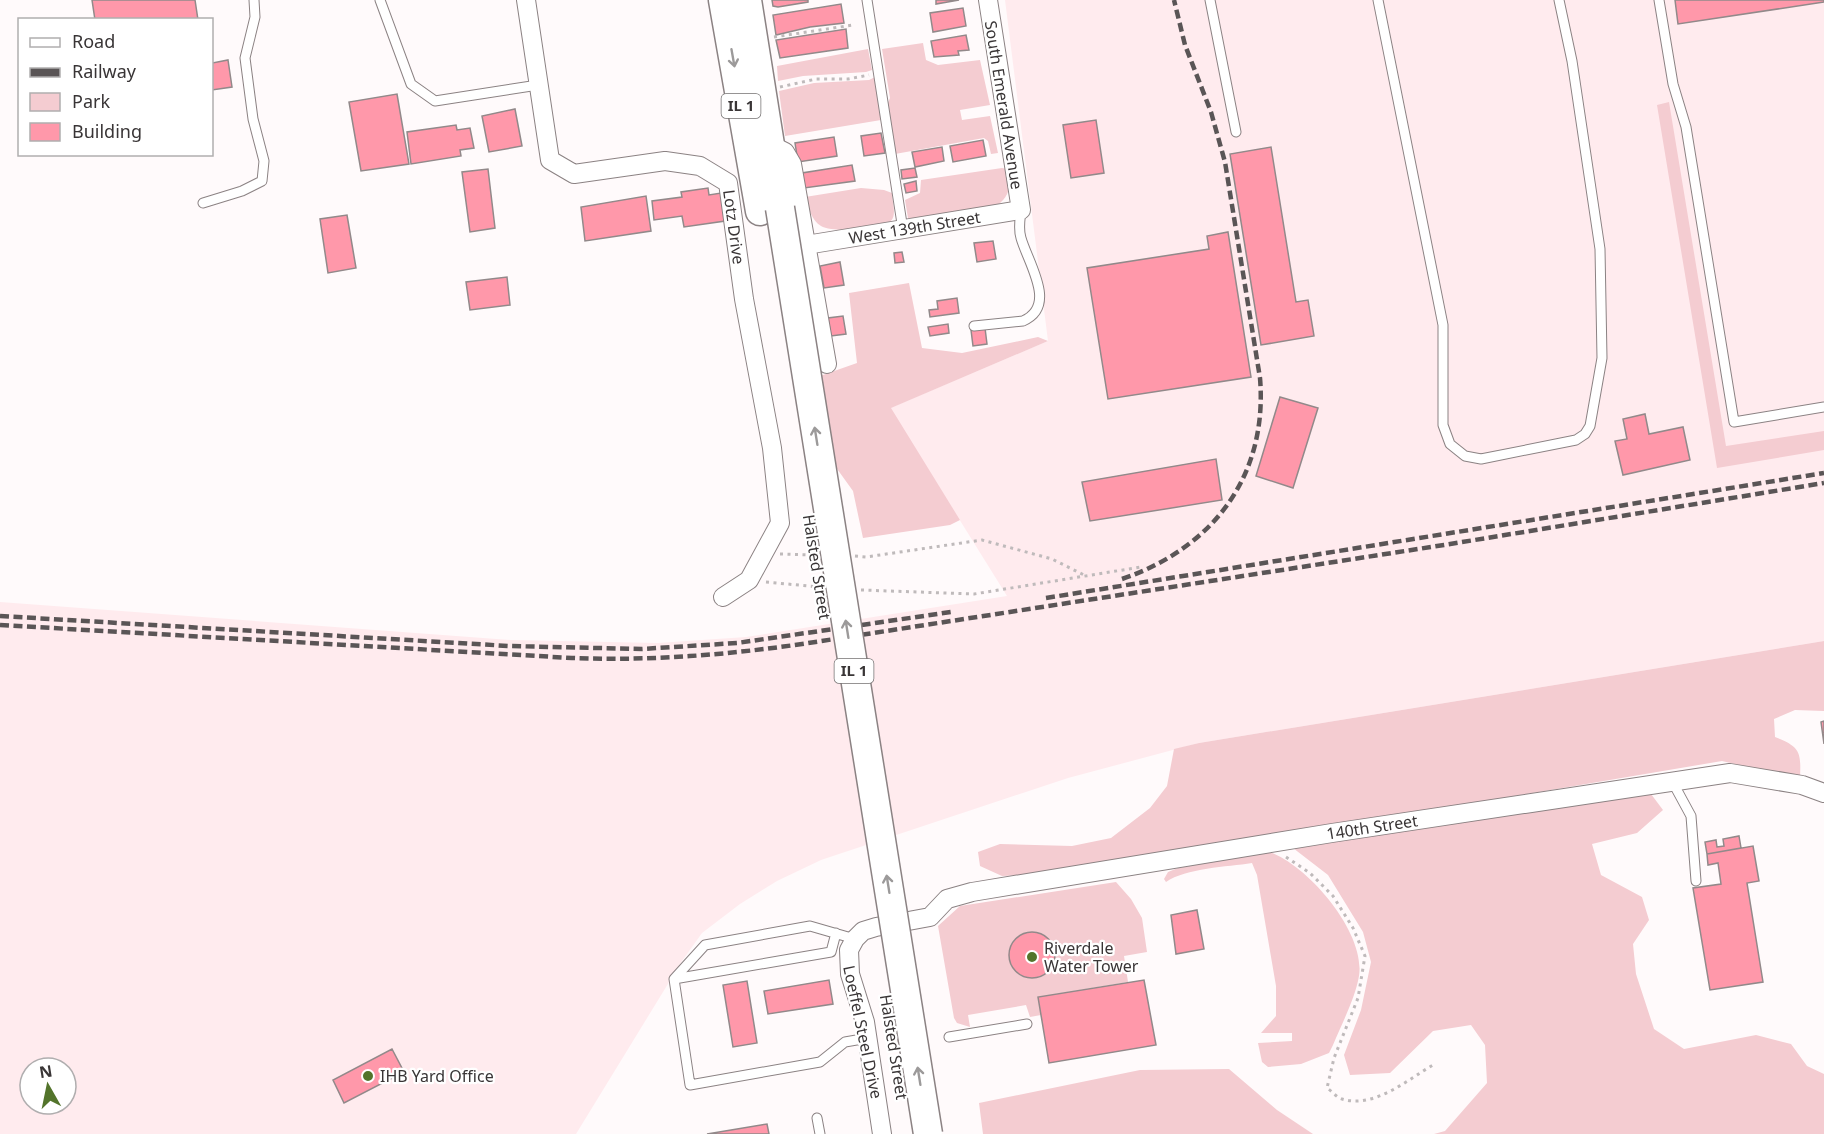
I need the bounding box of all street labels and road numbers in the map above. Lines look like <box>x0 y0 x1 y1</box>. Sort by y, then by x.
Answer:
street label: South Emerald Avenue <box>980 19 1028 191</box>
road number: IL 1 <box>722 94 760 118</box>
street label: Lotz Drive <box>718 188 750 266</box>
street label: West 139th Street <box>847 206 982 249</box>
street label: Halsted Street <box>798 513 836 621</box>
road number: IL 1 <box>834 659 874 683</box>
street label: 140th Street <box>1325 809 1419 845</box>
street label: Loeffel Steel Drive <box>838 963 888 1101</box>
street label: Halsted Street <box>875 993 913 1101</box>

